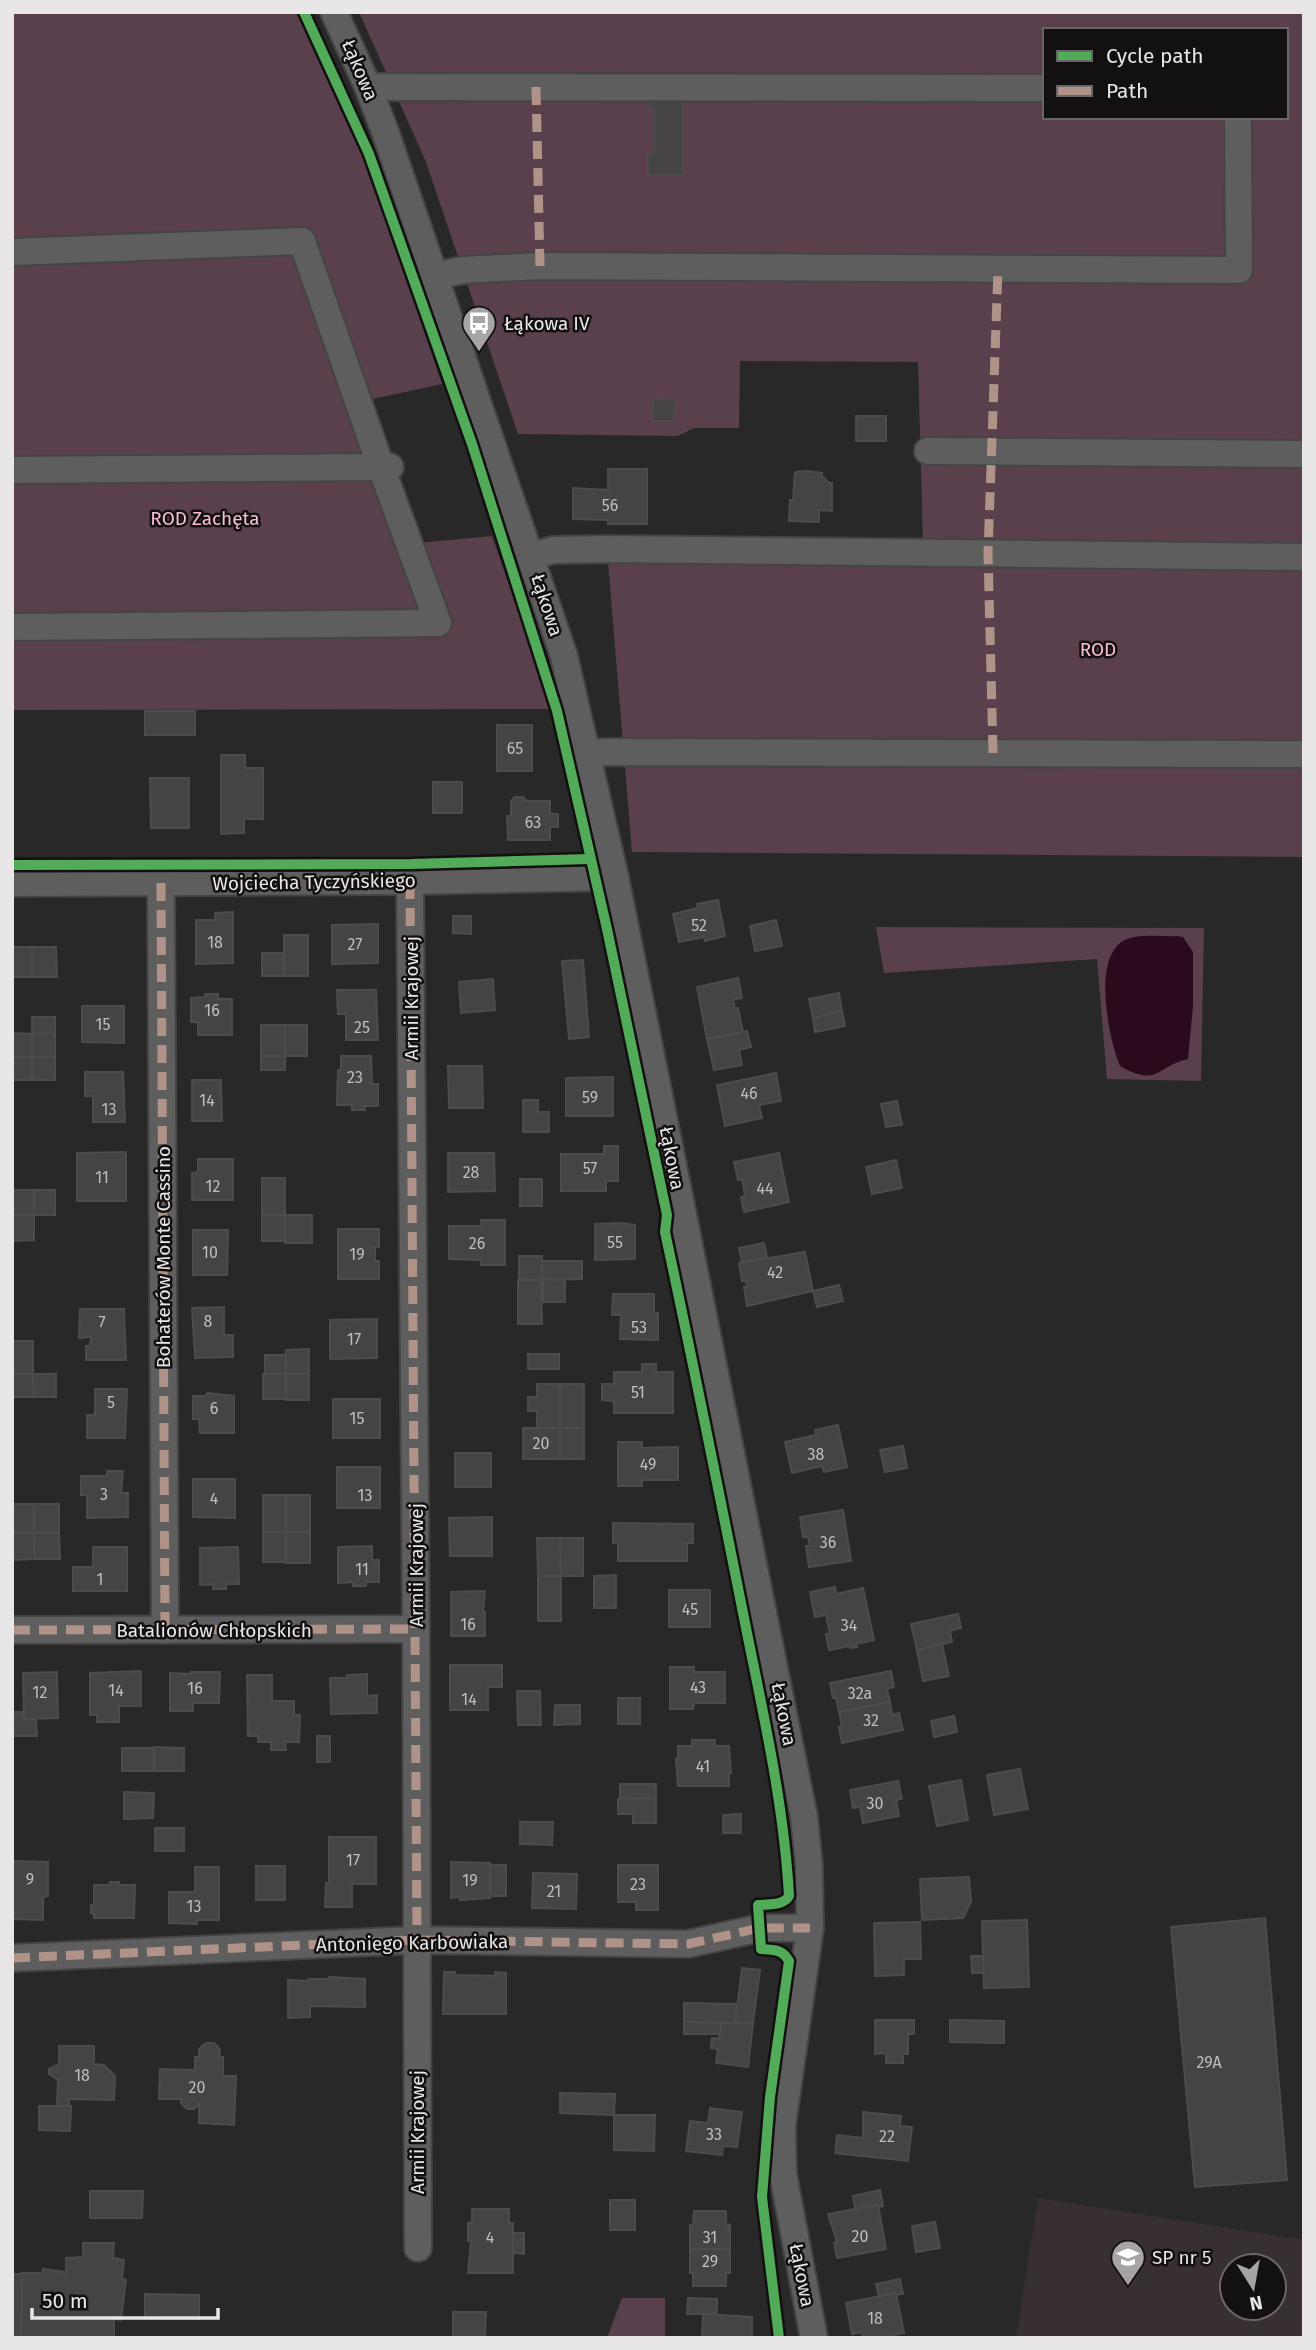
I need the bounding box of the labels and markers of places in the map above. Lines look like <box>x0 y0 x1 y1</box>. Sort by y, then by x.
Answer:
bus stop icon: Łąkowa IV <box>460 304 498 353</box>
place label: Łąkowa IV <box>504 312 590 335</box>
school or university icon: SP nr 5 <box>1109 2238 1147 2287</box>
place label: SP nr 5 <box>1152 2246 1211 2269</box>

